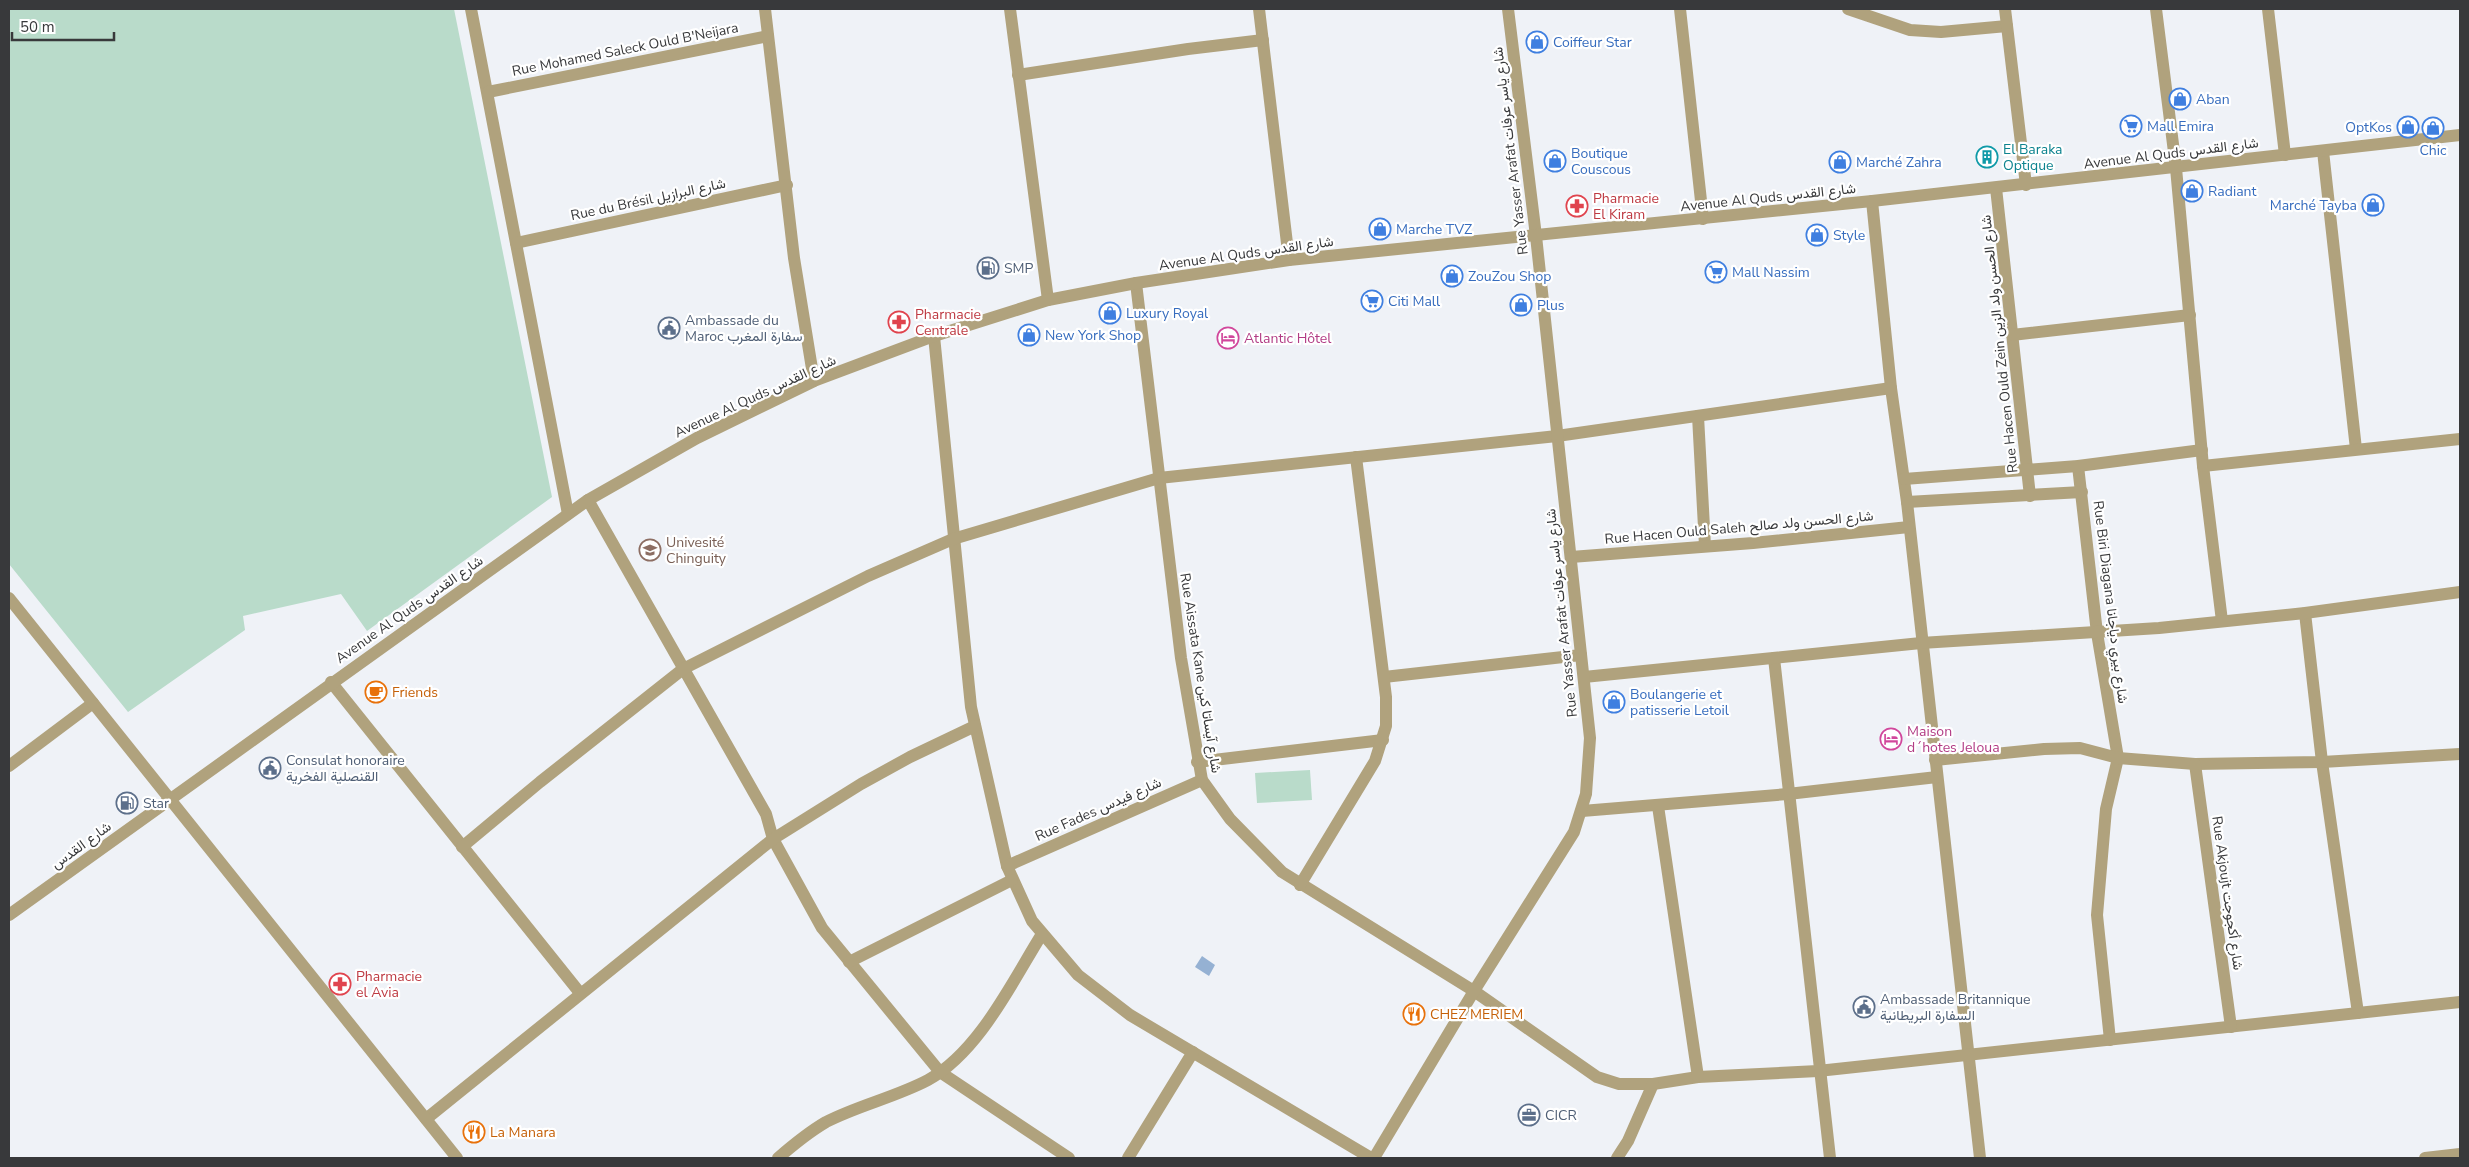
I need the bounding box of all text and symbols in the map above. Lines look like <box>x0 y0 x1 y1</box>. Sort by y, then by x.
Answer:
scale bar <box>12 10 115 42</box>
text: 50 m <box>20 17 55 37</box>
street label: Rue Mohamed Saleck Ould B'Neijara <box>510 18 740 81</box>
shop icon: Coiffeur Star <box>1525 30 1549 54</box>
place label: Coiffeur Star <box>1553 33 1632 52</box>
street label: Rue Yasser Arafat شارع ياسر عرفات <box>1488 46 1534 256</box>
shop icon: Aban <box>2168 87 2192 111</box>
place label: Aban <box>2196 90 2230 109</box>
supermarket icon: Mall Emira <box>2119 114 2143 138</box>
shop icon: OptKos <box>2396 115 2420 139</box>
shop icon: Chic <box>2421 116 2445 140</box>
place label: Mall Emira <box>2147 117 2214 136</box>
place label: OptKos <box>2345 118 2392 137</box>
street label: Avenue Al Quds شارع القدس <box>2082 133 2260 175</box>
place label: El Baraka Optique <box>2003 140 2063 175</box>
place label: Chic <box>2419 141 2447 160</box>
place label: Boutique Couscous <box>1571 144 1631 179</box>
building icon: El Baraka Optique <box>1975 145 1999 169</box>
shop icon: Boutique Couscous <box>1543 149 1567 173</box>
shop icon: Marché Zahra <box>1828 150 1852 174</box>
place label: Marché Zahra <box>1856 153 1942 172</box>
street label: Rue du Brésil شارع البرازيل <box>569 174 728 226</box>
street label: Avenue Al Quds شارع القدس <box>1679 179 1857 217</box>
shop icon: Radiant <box>2180 179 2204 203</box>
place label: Radiant <box>2208 182 2257 201</box>
place label: Pharmacie El Kiram <box>1593 189 1659 224</box>
shop icon: Marché Tayba <box>2361 193 2385 217</box>
pharmacy icon: Pharmacie El Kiram <box>1565 194 1589 218</box>
place label: Marché Tayba <box>2270 196 2357 215</box>
street label: Rue Hacen Ould Zein شارع الحسن ولد الزين <box>1976 214 2023 474</box>
shop icon: Marche TVZ <box>1368 217 1392 241</box>
place label: Marche TVZ <box>1396 220 1472 239</box>
shop icon: Style <box>1805 223 1829 247</box>
place label: Style <box>1833 226 1865 245</box>
street label: Avenue Al Quds شارع القدس <box>1157 232 1335 276</box>
fuel station icon: SMP <box>976 256 1000 280</box>
place label: SMP <box>1004 259 1034 278</box>
supermarket icon: Mall Nassim <box>1704 260 1728 284</box>
place label: Mall Nassim <box>1732 263 1810 282</box>
shop icon: ZouZou Shop <box>1440 264 1464 288</box>
place label: ZouZou Shop <box>1468 267 1551 286</box>
supermarket icon: Citi Mall <box>1360 289 1384 313</box>
place label: Citi Mall <box>1388 292 1441 311</box>
shop icon: Plus <box>1509 293 1533 317</box>
place label: Plus <box>1537 296 1565 315</box>
shop icon: Luxury Royal <box>1098 301 1122 325</box>
place label: Luxury Royal <box>1126 304 1209 323</box>
place label: Pharmacie Centrale <box>915 305 981 340</box>
pharmacy icon: Pharmacie Centrale <box>887 310 911 334</box>
place label: Ambassade du Maroc سفارة المغرب <box>685 311 803 346</box>
public building icon: Ambassade du Maroc سفارة المغرب <box>657 316 681 340</box>
shop icon: New York Shop <box>1017 323 1041 347</box>
place label: New York Shop <box>1045 326 1141 345</box>
hotel icon: Atlantic Hôtel <box>1216 326 1240 350</box>
place label: Atlantic Hôtel <box>1244 329 1332 348</box>
street label: Avenue Al Quds شارع القدس <box>671 351 840 443</box>
street label: Rue Biri Diagana شارع بيري دياجانا <box>2087 500 2132 705</box>
street label: Rue Hacen Ould Saleh شارع الحسن ولد صالح <box>1604 506 1874 550</box>
street label: Rue Yasser Arafat شارع ياسر عرفات <box>1541 508 1583 718</box>
place label: Univesité Chinguity <box>666 533 727 568</box>
school or university icon: Univesité Chinguity <box>638 538 662 562</box>
street label: Avenue Al Quds شارع القدس <box>332 551 488 669</box>
street label: Rue Aissata Kane شارع آيساتا كين <box>1174 572 1226 775</box>
cafe icon: Friends <box>364 680 388 704</box>
place label: Friends <box>392 683 438 702</box>
place label: Boulangerie et patisserie Letoil <box>1630 685 1730 720</box>
shop icon: Boulangerie et patisserie Letoil <box>1602 690 1626 714</box>
place label: Maison d´hotes Jeloua <box>1907 722 2000 757</box>
hotel icon: Maison d´hotes Jeloua <box>1879 727 1903 751</box>
place label: Consulat honoraire القنصلية الفخرية <box>286 751 405 786</box>
public building icon: Consulat honoraire القنصلية الفخرية <box>258 756 282 780</box>
street label: Rue Fades شارع فيدس <box>1032 773 1165 847</box>
fuel station icon: Star <box>115 791 139 815</box>
place label: Star <box>143 794 169 813</box>
street label: Rue Akjoujt شارع أكجوجت <box>2206 815 2248 972</box>
street label: شارع القدس <box>47 817 116 874</box>
place label: Pharmacie el Avia <box>356 967 422 1002</box>
pharmacy icon: Pharmacie el Avia <box>328 972 352 996</box>
place label: Ambassade Britannique السفارة البريطانية <box>1880 990 2031 1025</box>
public building icon: Ambassade Britannique السفارة البريطانية <box>1852 995 1876 1019</box>
restaurant icon: CHEZ MERIEM <box>1402 1002 1426 1026</box>
place label: CHEZ MERIEM <box>1430 1005 1523 1024</box>
office icon: CICR <box>1517 1103 1541 1127</box>
place label: CICR <box>1545 1106 1577 1125</box>
restaurant icon: La Manara <box>462 1120 486 1144</box>
place label: La Manara <box>490 1123 556 1142</box>

